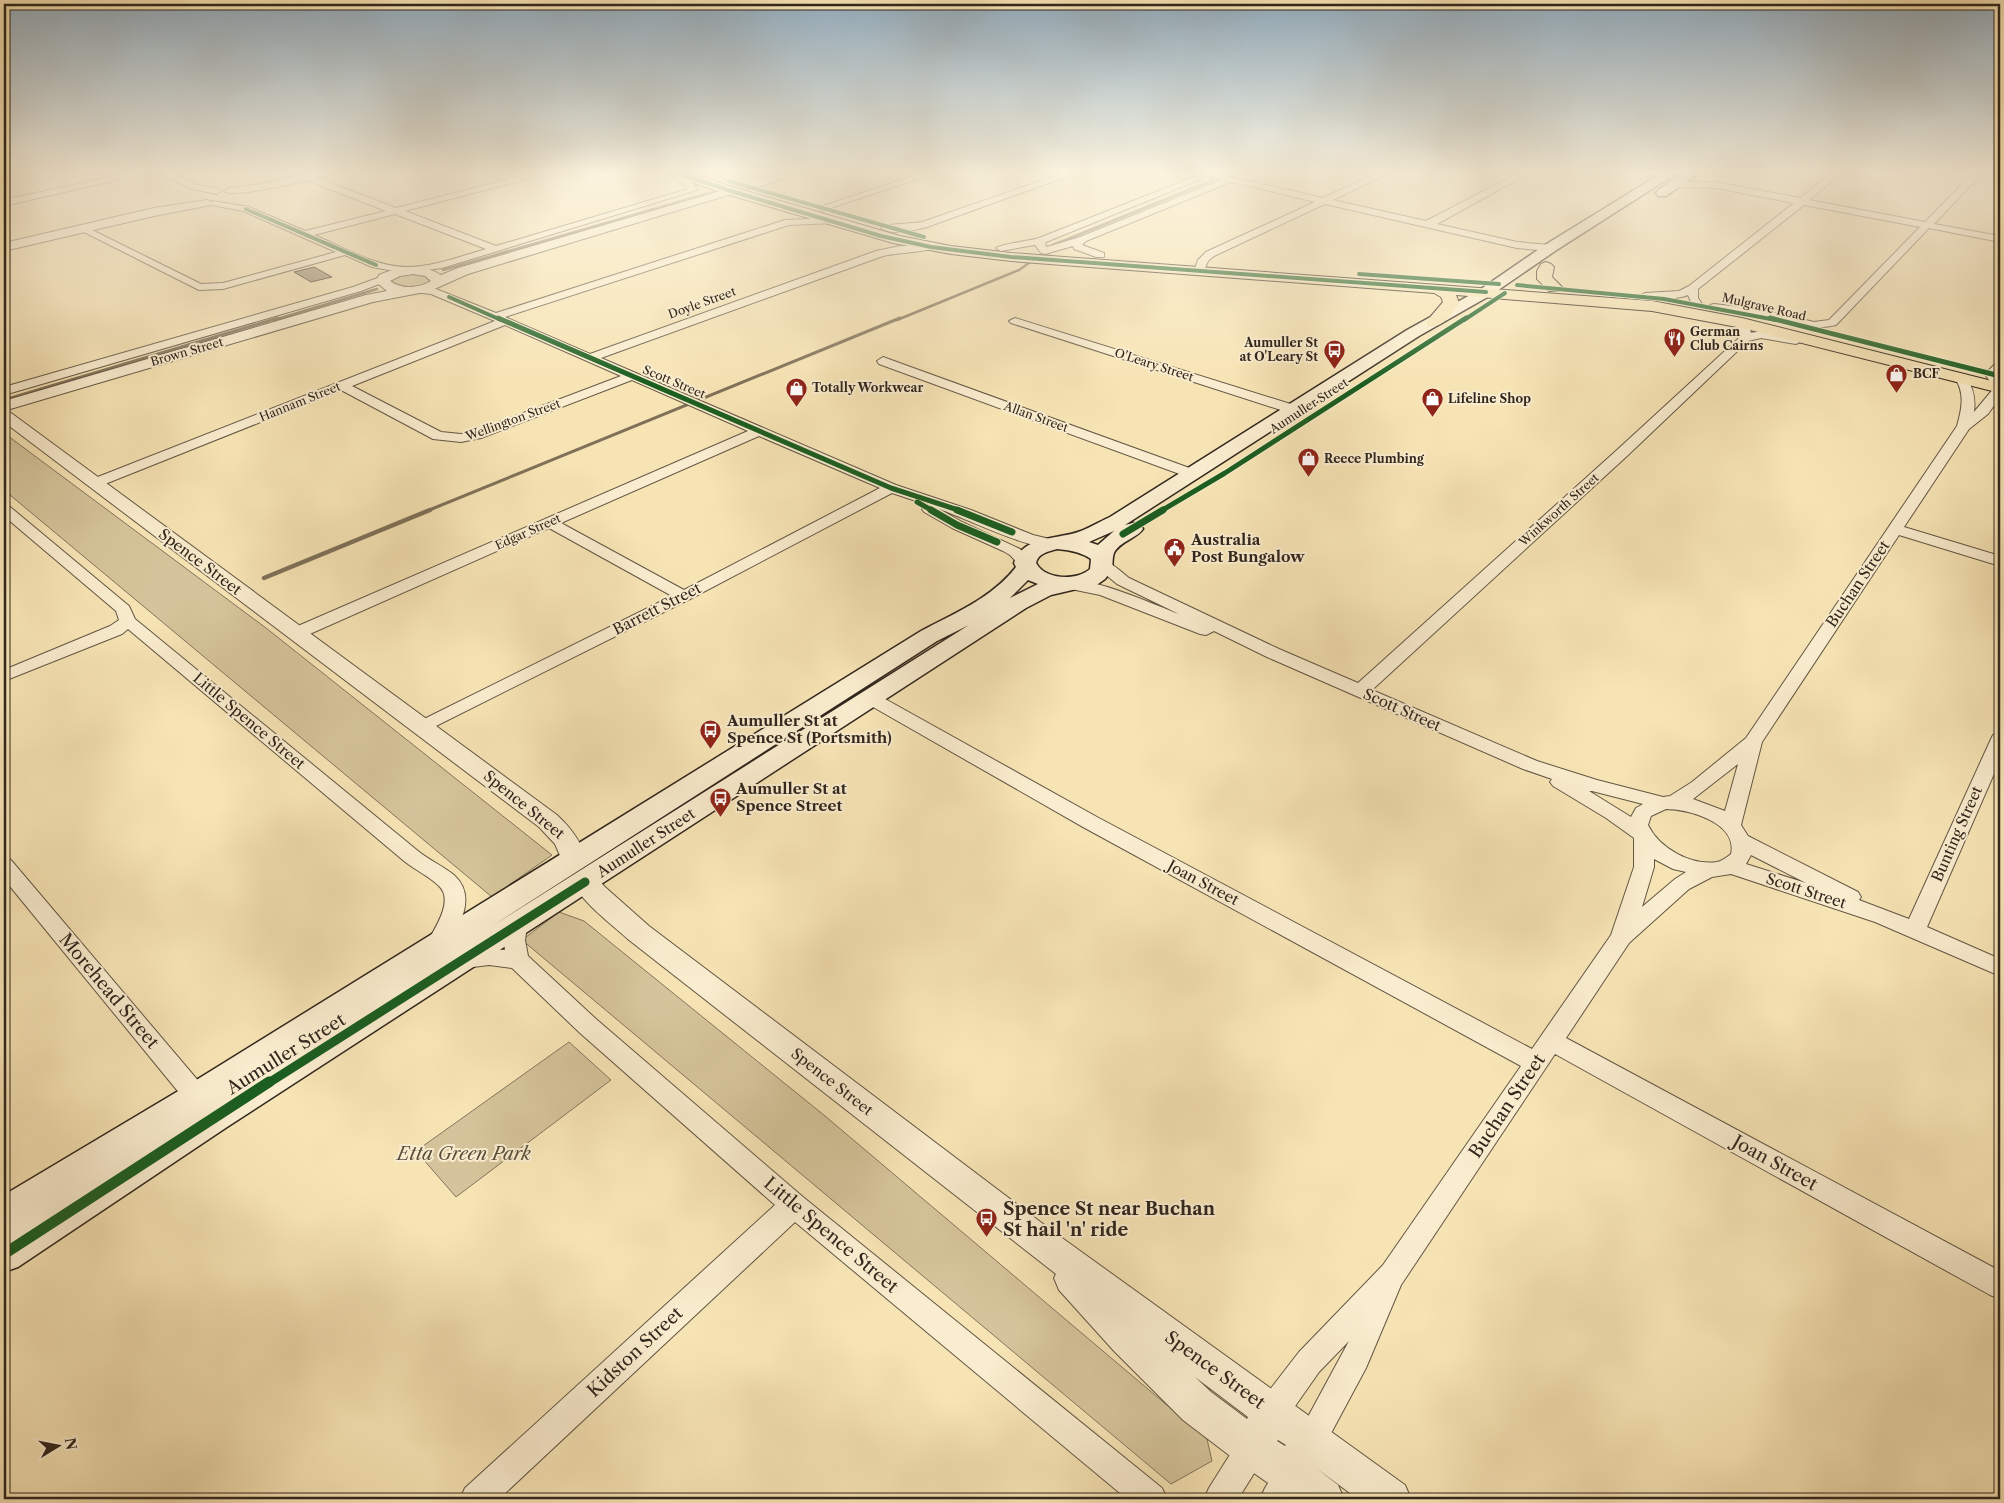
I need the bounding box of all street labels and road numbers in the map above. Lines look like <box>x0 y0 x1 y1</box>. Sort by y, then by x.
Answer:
street label: Doyle Street <box>666 283 738 322</box>
street label: Mulgrave Road <box>1721 290 1808 324</box>
street label: Brown Street <box>149 334 226 369</box>
street label: O'Leary Street <box>1113 345 1196 385</box>
street label: Scott Street <box>641 362 708 402</box>
street label: Aumuller Street <box>1266 374 1351 437</box>
street label: Hannam Street <box>257 378 343 425</box>
street label: Wellington Street <box>462 395 563 444</box>
street label: Allan Street <box>1001 398 1071 435</box>
street label: Winkworth Street <box>1515 469 1602 550</box>
street label: Edgar Street <box>493 510 564 553</box>
street label: Spence Street <box>155 524 246 599</box>
street label: Buchan Street <box>1822 536 1894 631</box>
street label: Barrett Street <box>610 578 705 639</box>
street label: Little Spence Street <box>189 668 310 774</box>
street label: Scott Street <box>1360 684 1445 735</box>
street label: Spence Street <box>480 766 569 844</box>
street label: Bunting Street <box>1927 782 1986 885</box>
street label: Aumuller Street <box>592 803 699 882</box>
street label: Joan Street <box>1163 855 1243 910</box>
street label: Scott Street <box>1764 869 1849 913</box>
street label: Morehead Street <box>54 929 164 1054</box>
street label: Aumuller Street <box>222 1008 350 1100</box>
street label: Spence Street <box>788 1044 878 1120</box>
street label: Buchan Street <box>1464 1049 1550 1162</box>
street label: Joan Street <box>1726 1129 1822 1196</box>
street label: Little Spence Street <box>759 1172 903 1298</box>
street label: Kidston Street <box>583 1302 688 1402</box>
street label: Spence Street <box>1161 1326 1270 1414</box>

